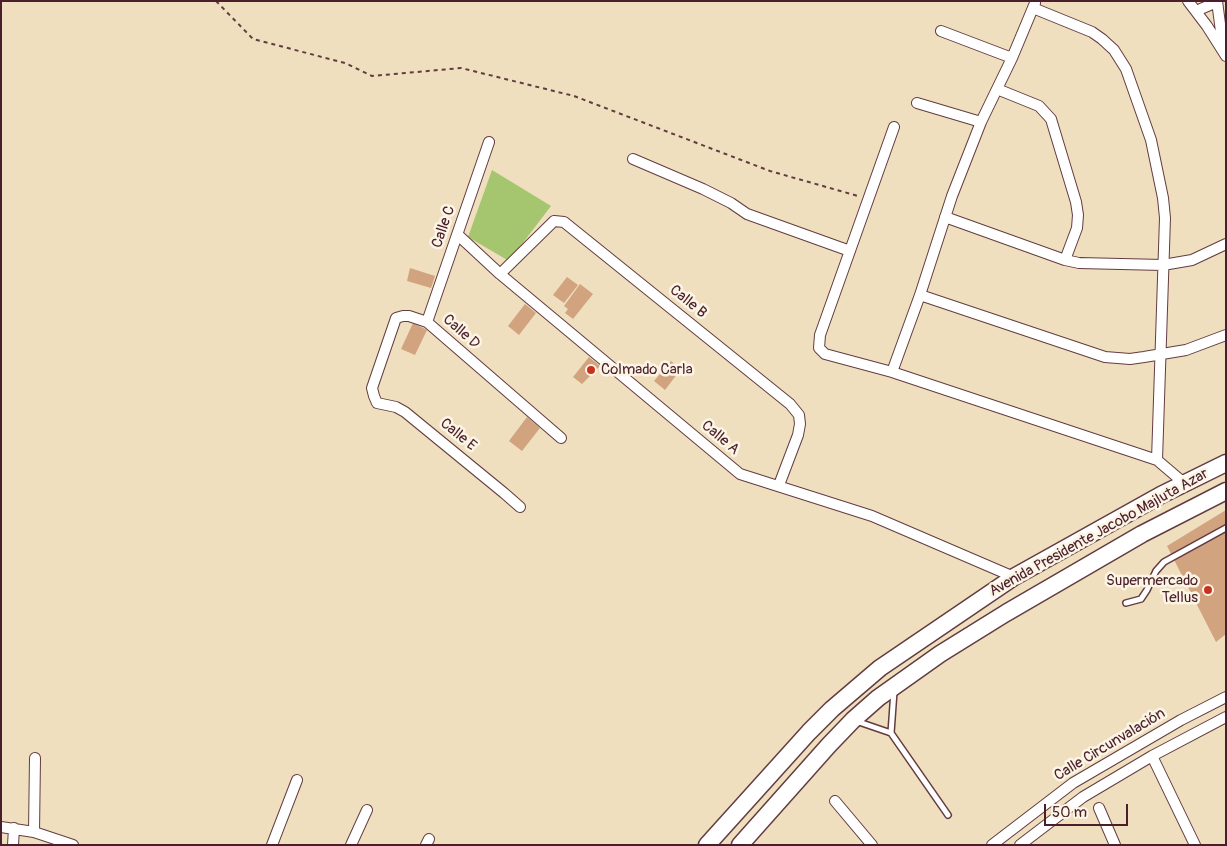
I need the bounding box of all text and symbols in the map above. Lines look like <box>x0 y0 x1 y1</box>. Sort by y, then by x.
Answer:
street label: Calle C <box>428 204 460 250</box>
street label: Calle B <box>666 282 710 322</box>
street label: Calle D <box>439 311 483 353</box>
place label: Colmado Carla <box>601 361 693 379</box>
marker: Colmado Carla <box>585 364 597 376</box>
street label: Calle E <box>436 415 480 455</box>
street label: Calle A <box>697 417 743 459</box>
street label: Avenida Presidente Jacobo Majluta Azar <box>986 465 1212 601</box>
place label: Supermercado Tellus <box>1106 572 1198 607</box>
marker: Supermercado Tellus <box>1202 584 1214 596</box>
street label: Calle Circunvalación <box>1051 705 1169 785</box>
scale bar <box>1047 794 1131 826</box>
text: 50 m <box>1052 803 1087 822</box>

